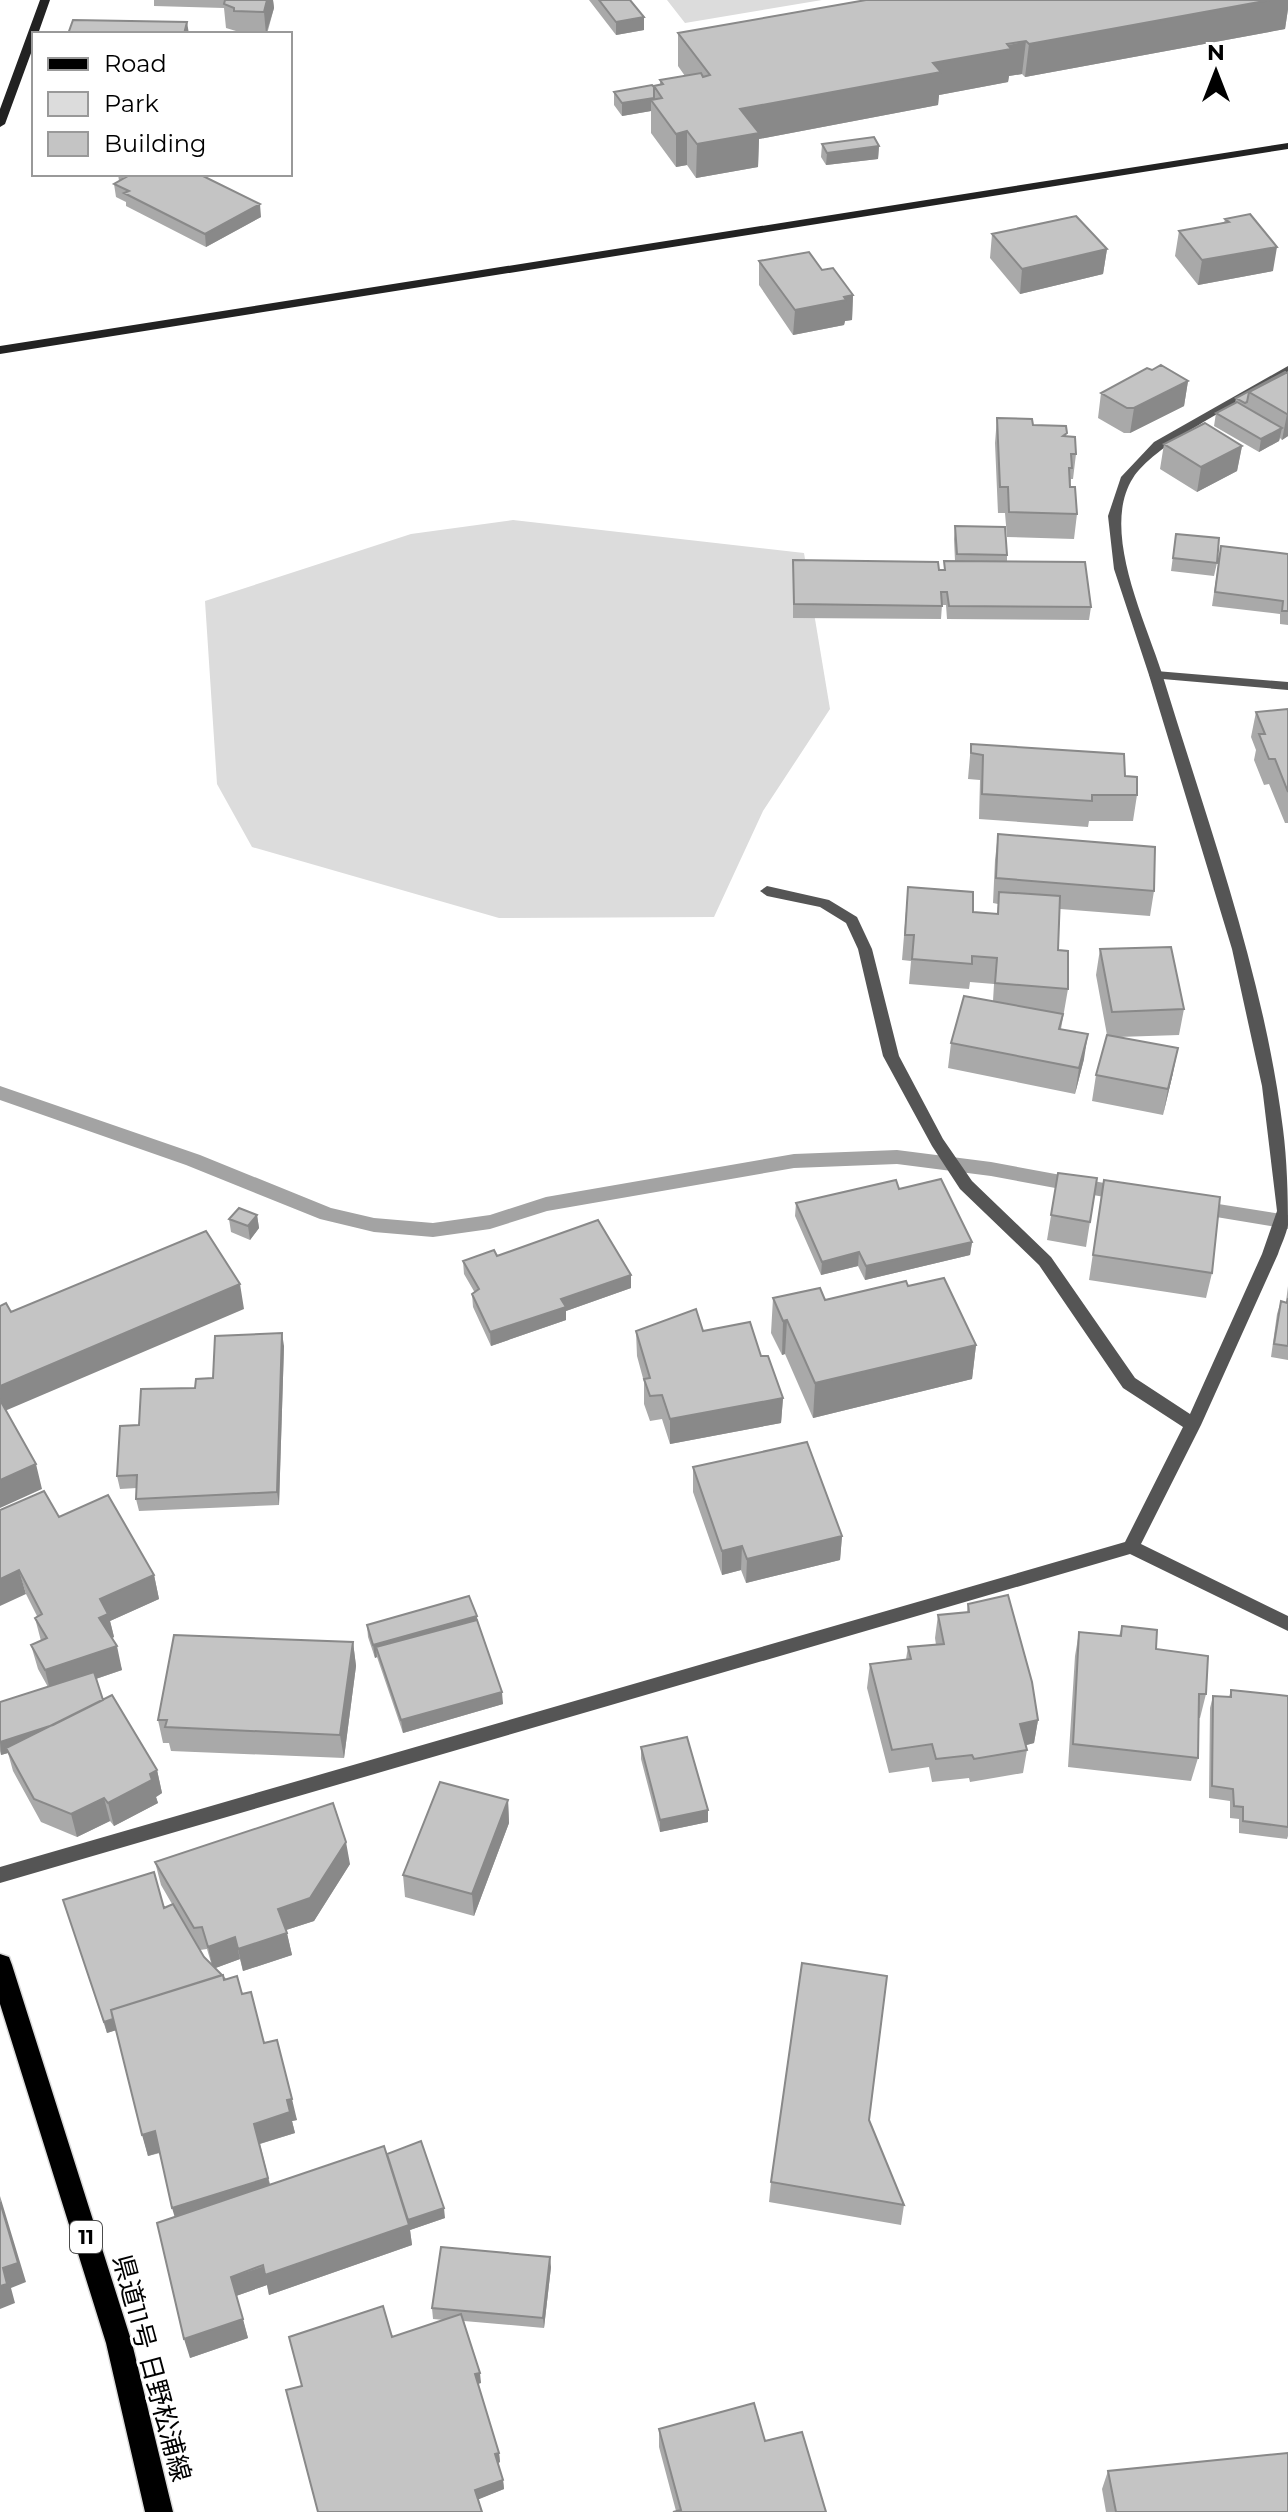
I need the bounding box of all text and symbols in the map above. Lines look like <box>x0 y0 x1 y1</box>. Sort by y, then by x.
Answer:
legend <box>32 32 292 176</box>
north arrow <box>1176 32 1256 112</box>
text: N <box>1207 39 1225 66</box>
text: Road <box>104 49 167 78</box>
text: Park <box>104 89 159 118</box>
text: Building <box>104 129 207 158</box>
road number: 11 <box>70 2221 102 2253</box>
street label: 県道11号 日野松浦線 <box>106 2251 198 2485</box>

